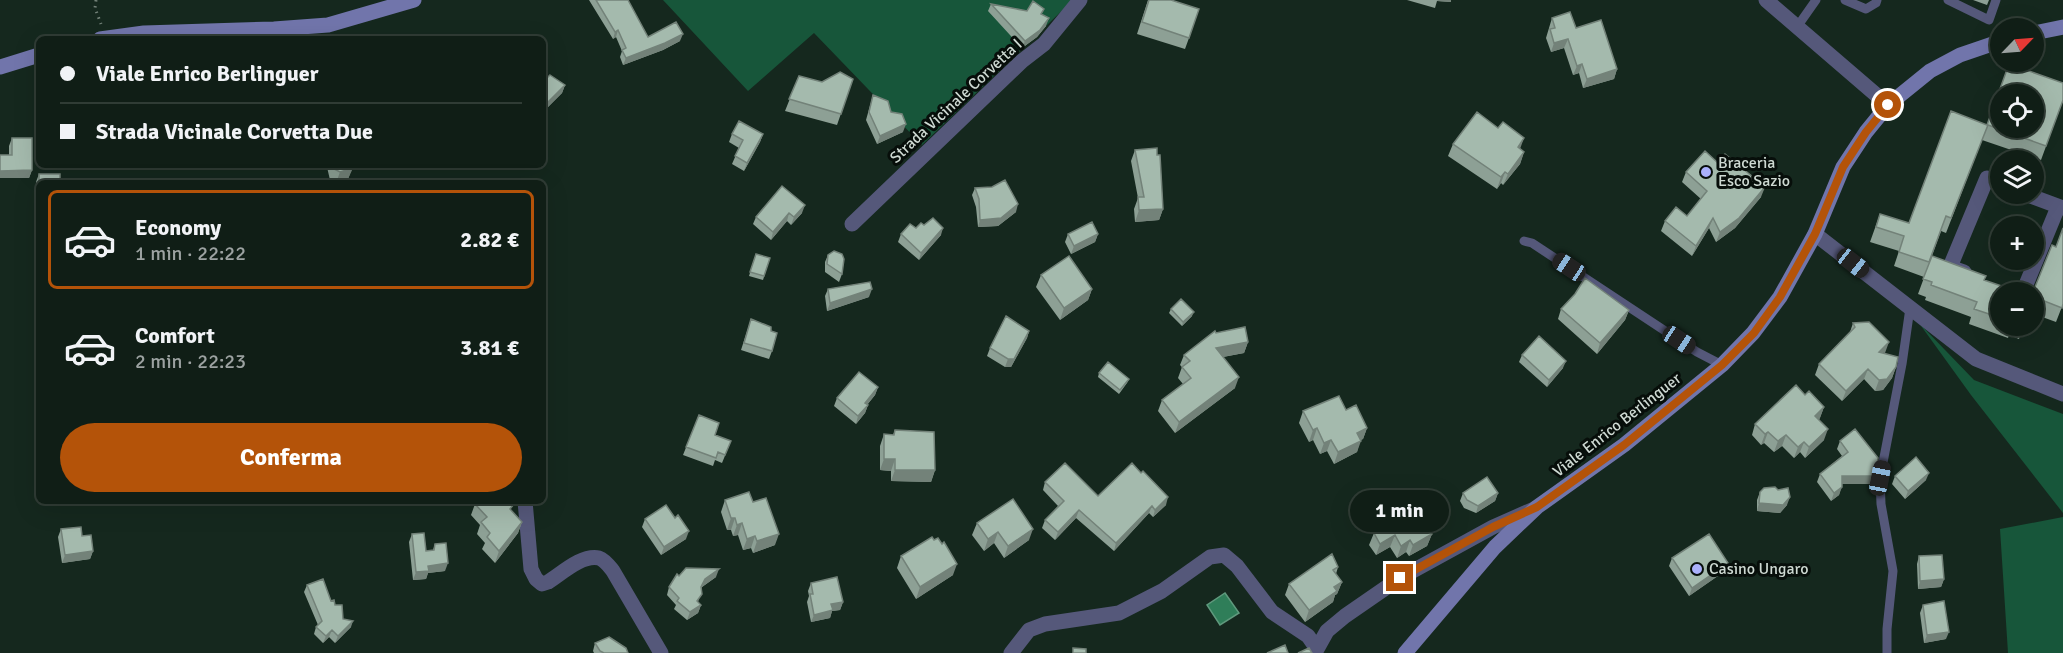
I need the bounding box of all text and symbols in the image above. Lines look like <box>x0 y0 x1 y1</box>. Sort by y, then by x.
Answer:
north arrow <box>1990 18 2044 72</box>
map controls <box>1990 18 2044 336</box>
street label: Strada Vicinale Corvetta I <box>886 34 1026 168</box>
text: Viale Enrico Berlinguer <box>96 60 318 87</box>
button: locate <box>1990 84 2044 138</box>
route start <box>1874 91 1901 118</box>
text: Strada Vicinale Corvetta Due <box>96 118 373 145</box>
button: layers <box>1990 150 2044 204</box>
place label: Braceria Esco Sazio <box>1718 153 1790 191</box>
marker: Braceria Esco Sazio <box>1699 165 1713 179</box>
icon: car <box>63 213 117 267</box>
text: Economy <box>135 214 221 241</box>
button: + <box>1990 216 2044 270</box>
text: 2.82 € <box>460 226 519 253</box>
text: 1 min · 22:22 <box>135 241 246 266</box>
car <box>1833 245 1873 281</box>
car <box>1549 250 1589 284</box>
button: − <box>1990 282 2044 336</box>
icon: car <box>63 321 117 375</box>
text: Comfort <box>135 322 215 349</box>
car <box>1659 323 1699 357</box>
text: 3.81 € <box>460 334 519 361</box>
text: 2 min · 22:23 <box>135 349 246 374</box>
street label: Viale Enrico Berlinguer <box>1549 369 1685 481</box>
button: Conferma <box>60 423 522 492</box>
car <box>1868 459 1892 497</box>
callout: 1 min <box>1350 491 1450 533</box>
text: 1 min <box>1375 498 1424 523</box>
place label: Casino Ungaro <box>1709 559 1809 579</box>
marker: Casino Ungaro <box>1690 562 1704 576</box>
route end <box>1386 564 1413 591</box>

